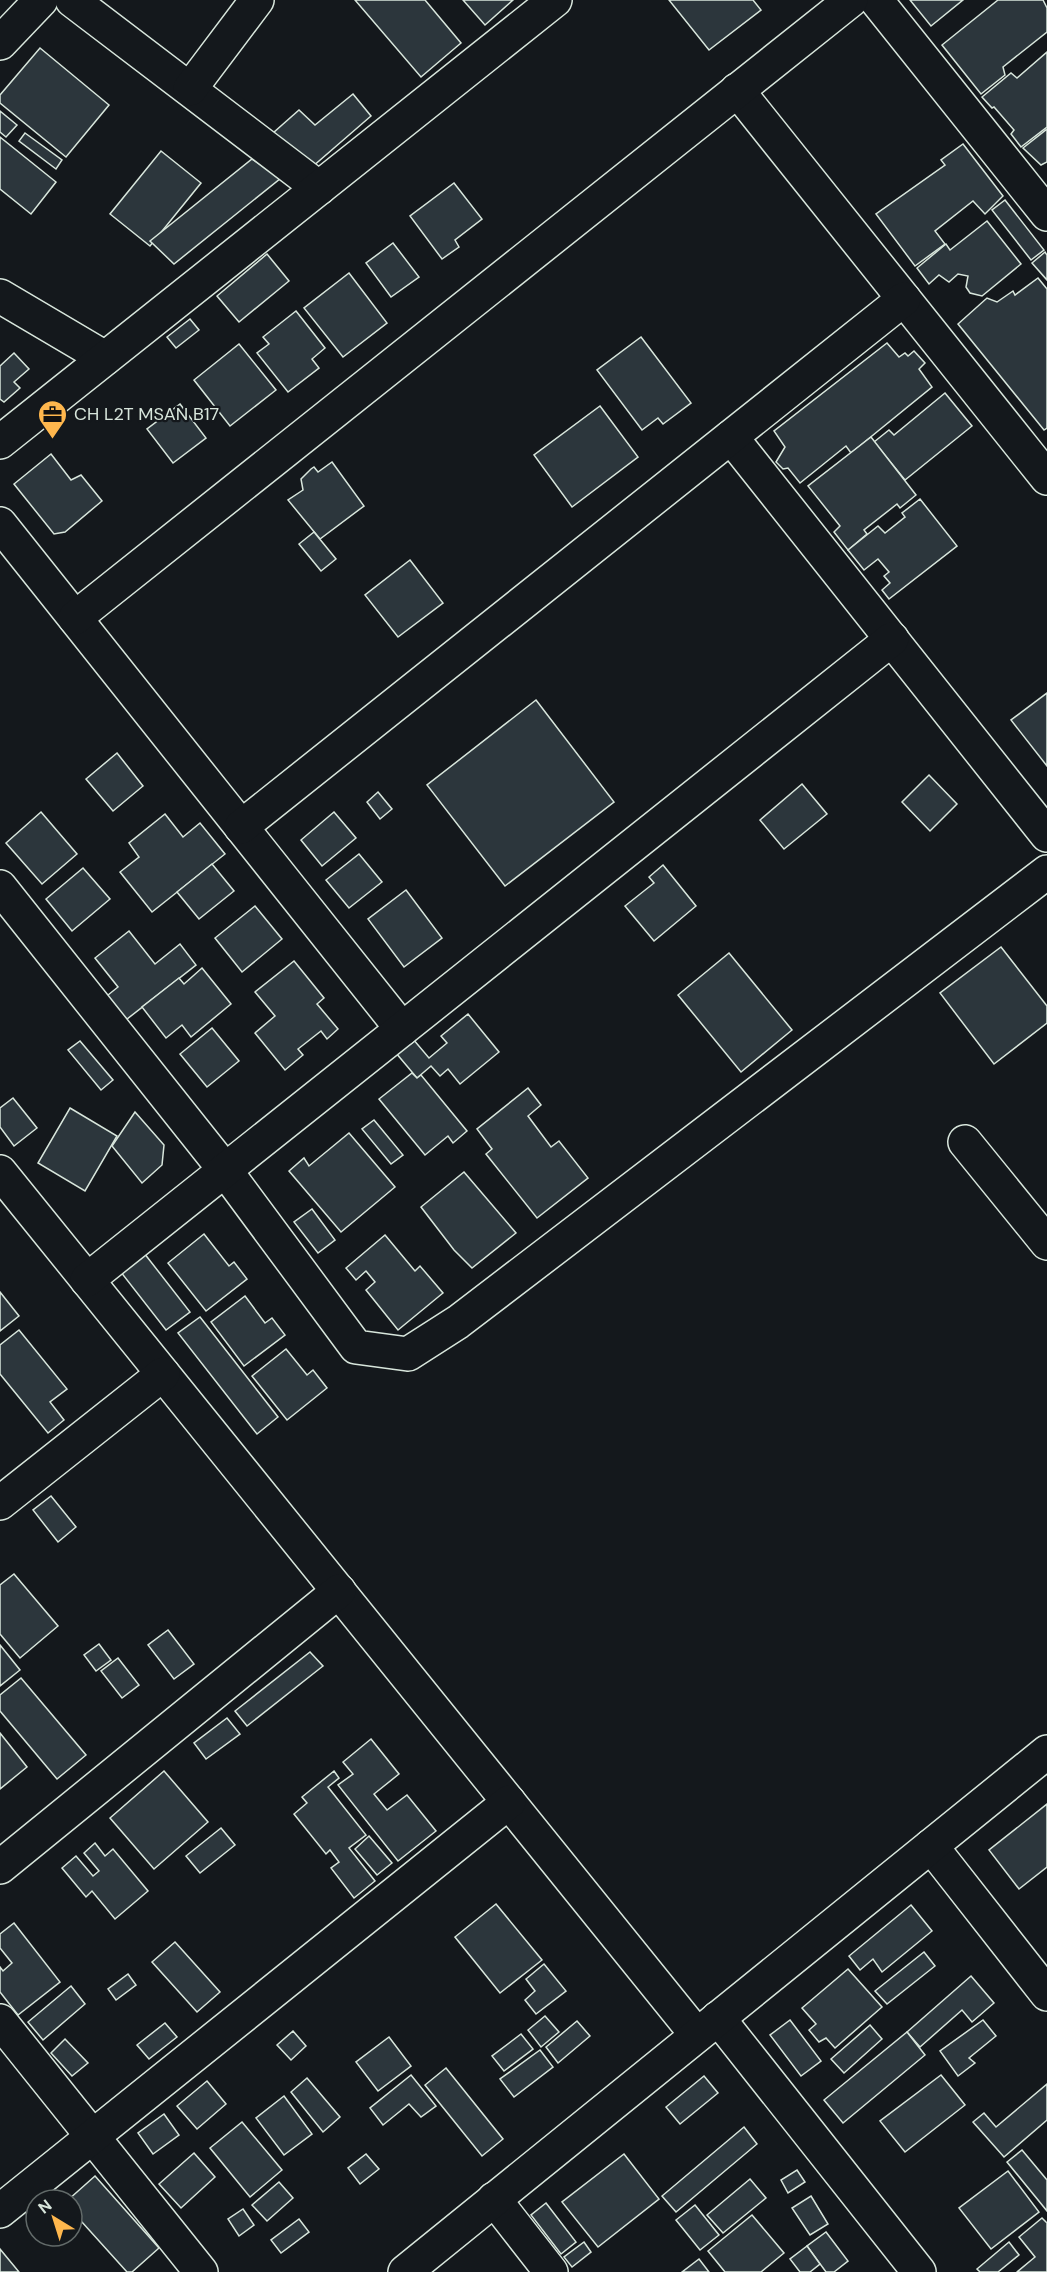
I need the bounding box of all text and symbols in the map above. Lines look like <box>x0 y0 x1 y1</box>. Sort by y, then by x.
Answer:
office icon: CH L2T MSAN B17 <box>37 398 69 440</box>
place label: CH L2T MSAN B17 <box>74 402 219 426</box>
north arrow <box>24 2188 84 2248</box>
text: N <box>34 2195 56 2218</box>

